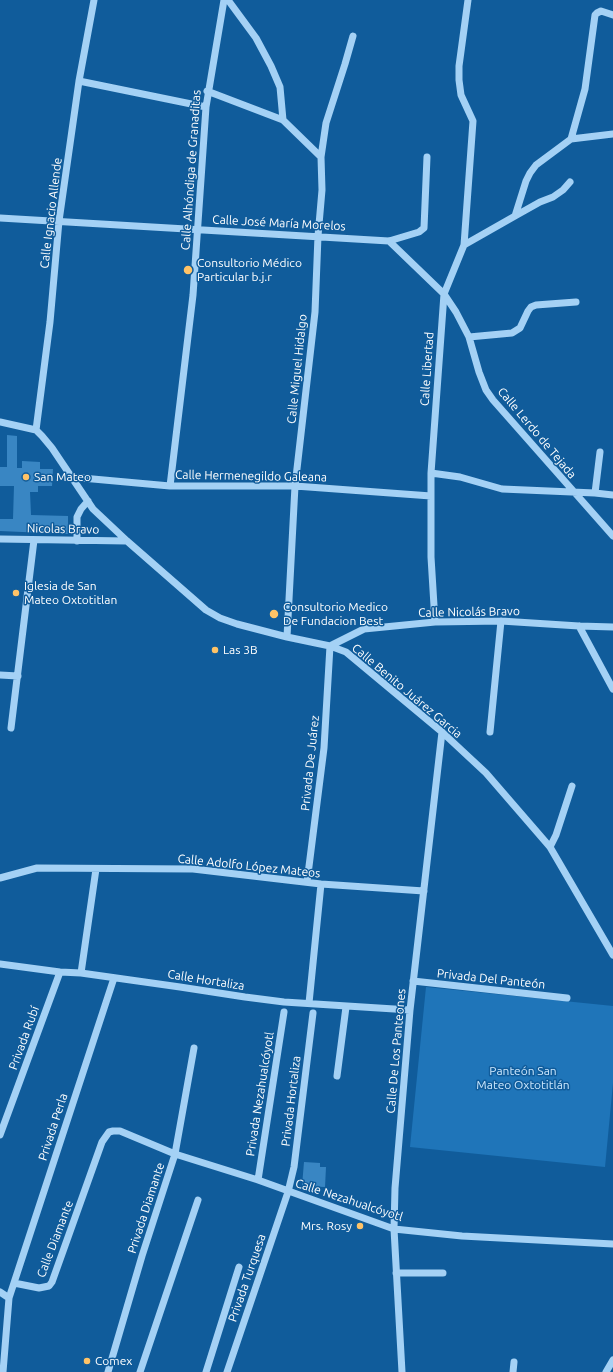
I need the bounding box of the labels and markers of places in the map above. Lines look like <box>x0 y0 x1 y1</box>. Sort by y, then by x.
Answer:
place label: Consultorio Médico Particular b.j.r <box>197 256 302 284</box>
marker: Consultorio Médico Particular b.j.r <box>182 264 194 276</box>
place label: San Mateo <box>34 470 91 484</box>
marker: San Mateo <box>21 472 31 482</box>
place label: Iglesia de San Mateo Oxtotitlan <box>24 579 117 607</box>
marker: Iglesia de San Mateo Oxtotitlan <box>11 588 21 598</box>
place label: Consultorio Medico De Fundacion Best <box>283 600 388 628</box>
marker: Consultorio Medico De Fundacion Best <box>268 608 280 620</box>
place label: Las 3B <box>223 643 258 657</box>
marker: Las 3B <box>210 645 220 655</box>
place label: Mrs. Rosy <box>301 1219 352 1233</box>
marker: Mrs. Rosy <box>355 1221 365 1231</box>
place label: Comex <box>95 1354 132 1368</box>
marker: Comex <box>82 1356 92 1366</box>

